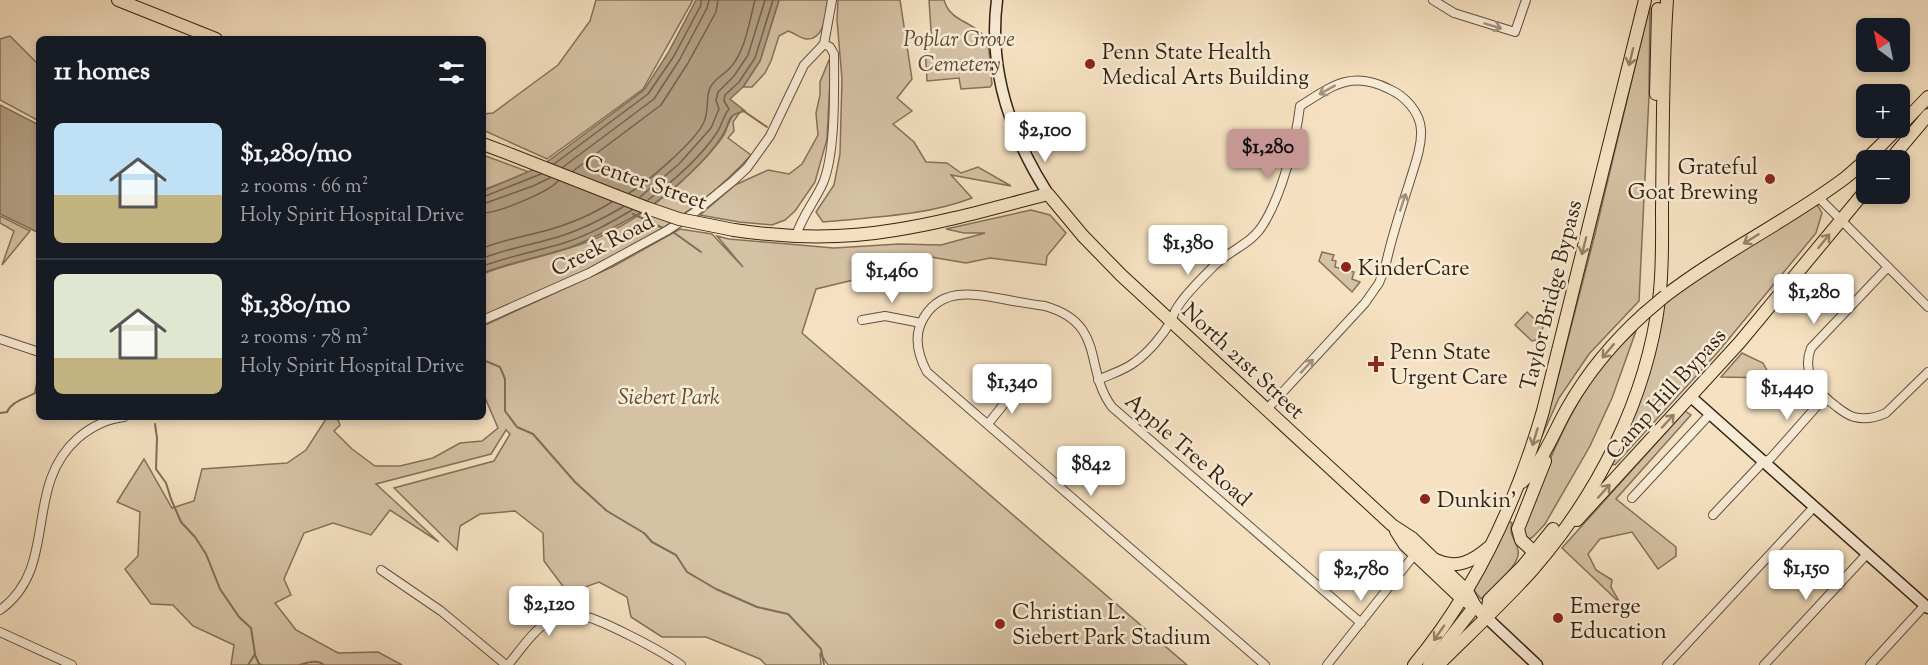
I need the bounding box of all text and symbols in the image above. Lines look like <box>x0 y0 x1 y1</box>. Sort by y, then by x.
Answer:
north arrow <box>1856 18 1910 72</box>
map controls <box>1856 18 1910 204</box>
one-way arrow <box>1483 21 1502 32</box>
park label: Poplar Grove Cemetery <box>903 25 1015 82</box>
place label: Penn State Health Medical Arts Building <box>1102 38 1309 95</box>
one-way arrow <box>1625 47 1637 66</box>
text: 11 homes <box>54 54 150 91</box>
icon: filters <box>435 56 468 89</box>
marker: Penn State Health Medical Arts Building <box>1083 57 1097 71</box>
button: + <box>1856 84 1910 138</box>
one-way arrow <box>1319 85 1337 96</box>
pin: $2,100 <box>996 112 1094 163</box>
text: $2,100 <box>1019 117 1071 146</box>
pin: $1,280 <box>1219 129 1317 180</box>
text: $1,280 <box>1242 134 1294 163</box>
text: $1,280/mo <box>240 136 352 173</box>
icon: home <box>102 147 174 219</box>
street label: Center Street <box>579 148 711 220</box>
button: − <box>1856 150 1910 204</box>
place label: Grateful Goat Brewing <box>1628 153 1758 210</box>
marker: Grateful Goat Brewing <box>1763 172 1777 186</box>
text: 2 rooms · 66 m² <box>240 173 368 202</box>
one-way arrow <box>1398 193 1409 212</box>
street label: Taylor Bridge Bypass <box>1514 197 1592 394</box>
text: Holy Spirit Hospital Drive <box>240 202 464 231</box>
street label: Creek Road <box>546 207 661 286</box>
pin: $1,380 <box>1139 225 1237 276</box>
text: $1,380 <box>1162 230 1214 259</box>
one-way arrow <box>1743 233 1760 245</box>
one-way arrow <box>1817 233 1830 249</box>
one-way arrow <box>1578 236 1590 255</box>
pin: $1,460 <box>843 253 941 304</box>
place label: KinderCare <box>1358 254 1469 286</box>
text: $1,460 <box>866 258 918 287</box>
marker: KinderCare <box>1339 260 1353 274</box>
pin: $1,280 <box>1765 274 1863 325</box>
text: $1,280 <box>1788 279 1840 308</box>
text: $1,380/mo <box>240 287 350 324</box>
street label: North 21st Street <box>1173 297 1311 428</box>
icon: home <box>102 298 174 370</box>
street label: Camp Hill Bypass <box>1599 322 1735 468</box>
text: 2 rooms · 78 m² <box>240 324 369 353</box>
place label: Penn State Urgent Care <box>1390 338 1508 395</box>
one-way arrow <box>1602 343 1615 359</box>
text: Holy Spirit Hospital Drive <box>240 353 464 382</box>
marker: Penn State Urgent Care <box>1367 355 1385 373</box>
one-way arrow <box>1300 359 1314 374</box>
pin: $1,340 <box>963 364 1061 415</box>
text: $1,340 <box>986 369 1038 398</box>
pin: $1,440 <box>1738 370 1836 421</box>
text: $1,440 <box>1760 375 1814 404</box>
park label: Siebert Park <box>618 383 720 415</box>
street label: Apple Tree Road <box>1117 387 1258 516</box>
one-way arrow <box>1661 414 1675 429</box>
one-way arrow <box>1529 427 1540 446</box>
pin: $842 <box>1055 446 1127 497</box>
text: $842 <box>1071 451 1111 480</box>
one-way arrow <box>1597 484 1611 499</box>
place label: Dunkin' <box>1437 486 1517 518</box>
marker: Dunkin' <box>1418 492 1432 506</box>
pin: $1,150 <box>1757 550 1855 601</box>
pin: $2,780 <box>1312 551 1410 602</box>
text: $1,150 <box>1783 555 1829 584</box>
text: $2,780 <box>1333 556 1389 585</box>
pin: $2,120 <box>500 586 598 637</box>
text: $2,120 <box>523 591 575 620</box>
place label: Emerge Education <box>1570 592 1667 649</box>
place label: Christian L. Siebert Park Stadium <box>1012 598 1211 655</box>
marker: Emerge Education <box>1551 611 1565 625</box>
marker: Christian L. Siebert Park Stadium <box>993 617 1007 631</box>
one-way arrow <box>1433 624 1445 640</box>

